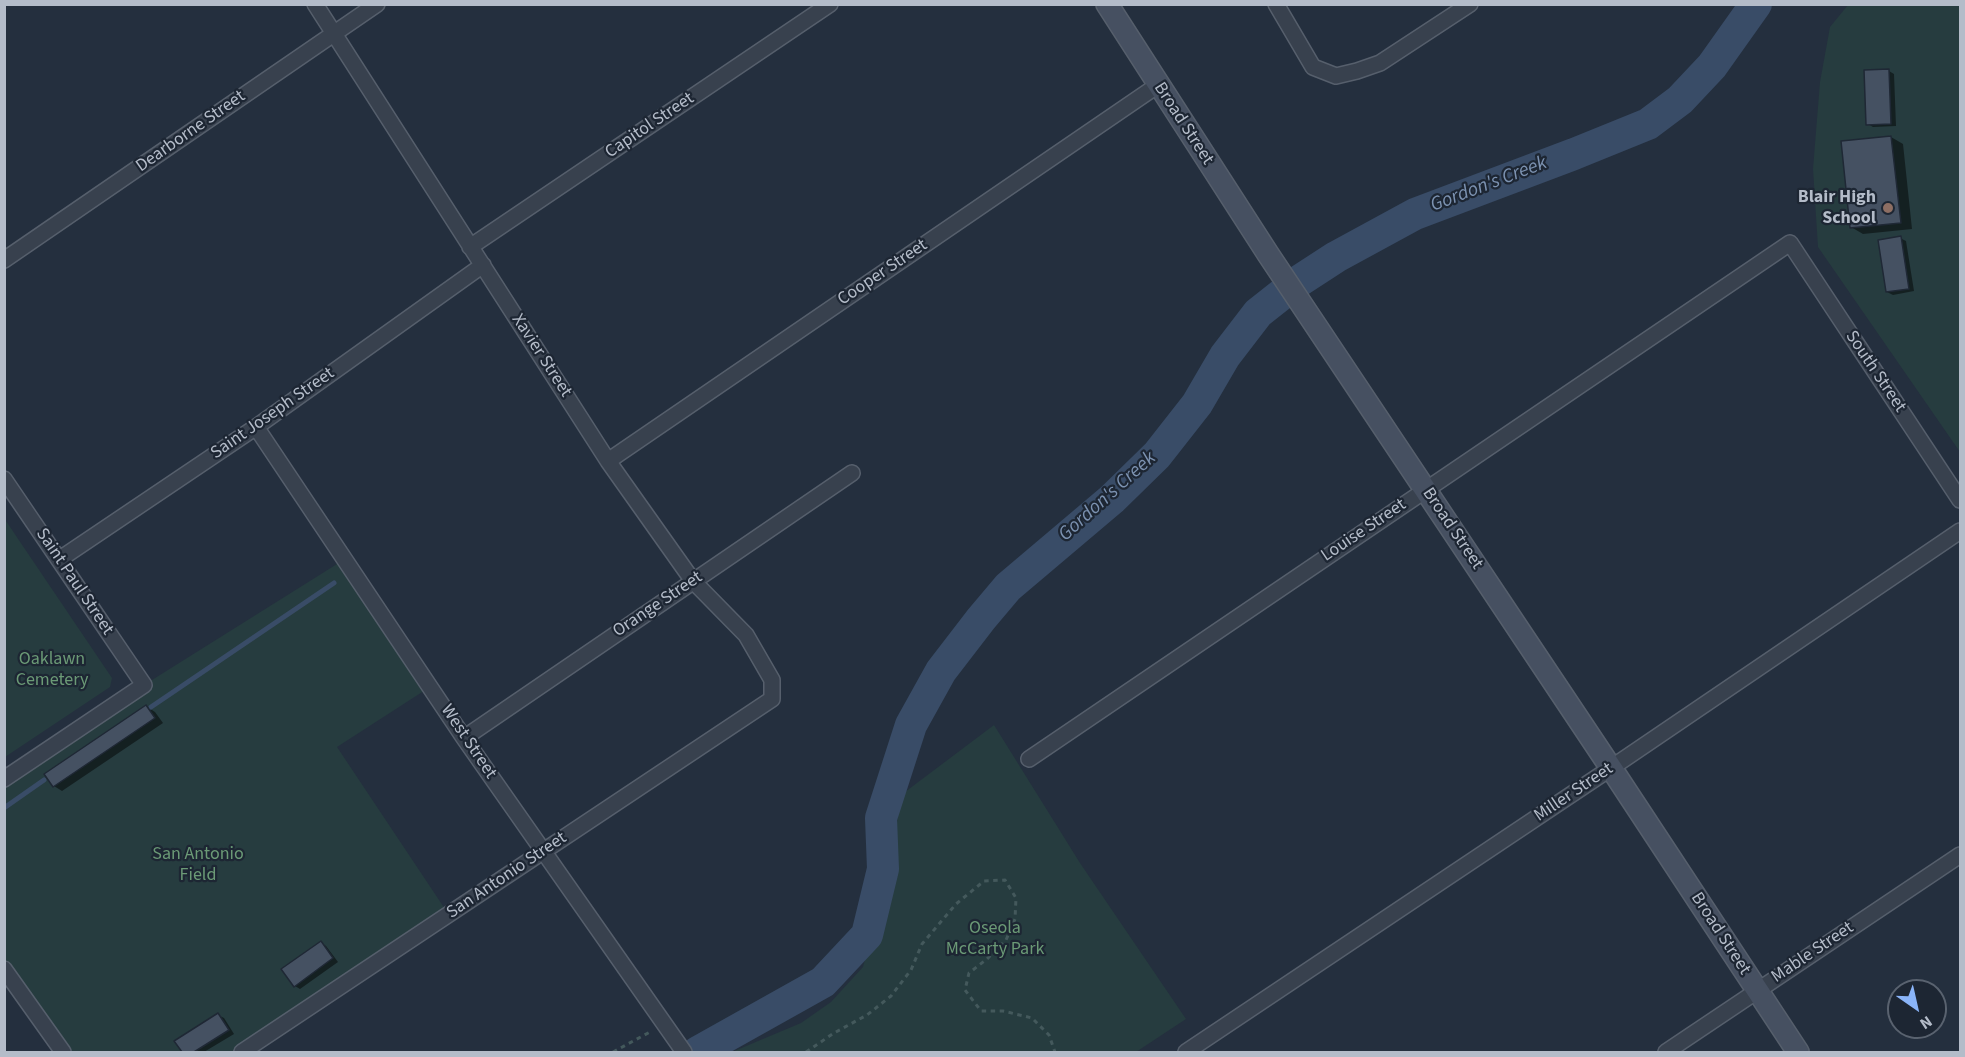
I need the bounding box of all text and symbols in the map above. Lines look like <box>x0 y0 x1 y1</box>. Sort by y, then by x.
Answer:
street label: Broad Street <box>1148 79 1218 169</box>
street label: Dearborne Street <box>132 86 250 178</box>
street label: Capitol Street <box>601 88 699 164</box>
water label: Gordon's Creek <box>1427 152 1551 218</box>
place label: Blair High School <box>1798 187 1876 230</box>
marker: Blair High School <box>1881 201 1895 215</box>
street label: Cooper Street <box>834 235 932 311</box>
street label: Xavier Street <box>506 310 576 402</box>
street label: South Street <box>1840 327 1910 417</box>
street label: Saint Joseph Street <box>207 363 339 465</box>
water label: Gordon's Creek <box>1054 447 1162 547</box>
street label: Broad Street <box>1417 484 1487 574</box>
street label: Louise Street <box>1317 495 1411 567</box>
street label: Saint Paul Street <box>30 524 118 640</box>
street label: Orange Street <box>609 567 707 643</box>
park label: Oaklawn Cemetery <box>16 649 88 692</box>
street label: West Street <box>435 701 501 783</box>
street label: Miller Street <box>1530 759 1618 827</box>
street label: San Antonio Street <box>443 828 571 924</box>
park label: San Antonio Field <box>152 844 244 886</box>
street label: Broad Street <box>1685 889 1755 979</box>
park label: Oseola McCarty Park <box>946 918 1044 960</box>
street label: Mable Street <box>1768 918 1858 988</box>
north arrow <box>1887 979 1947 1039</box>
text: N <box>1915 1010 1937 1034</box>

